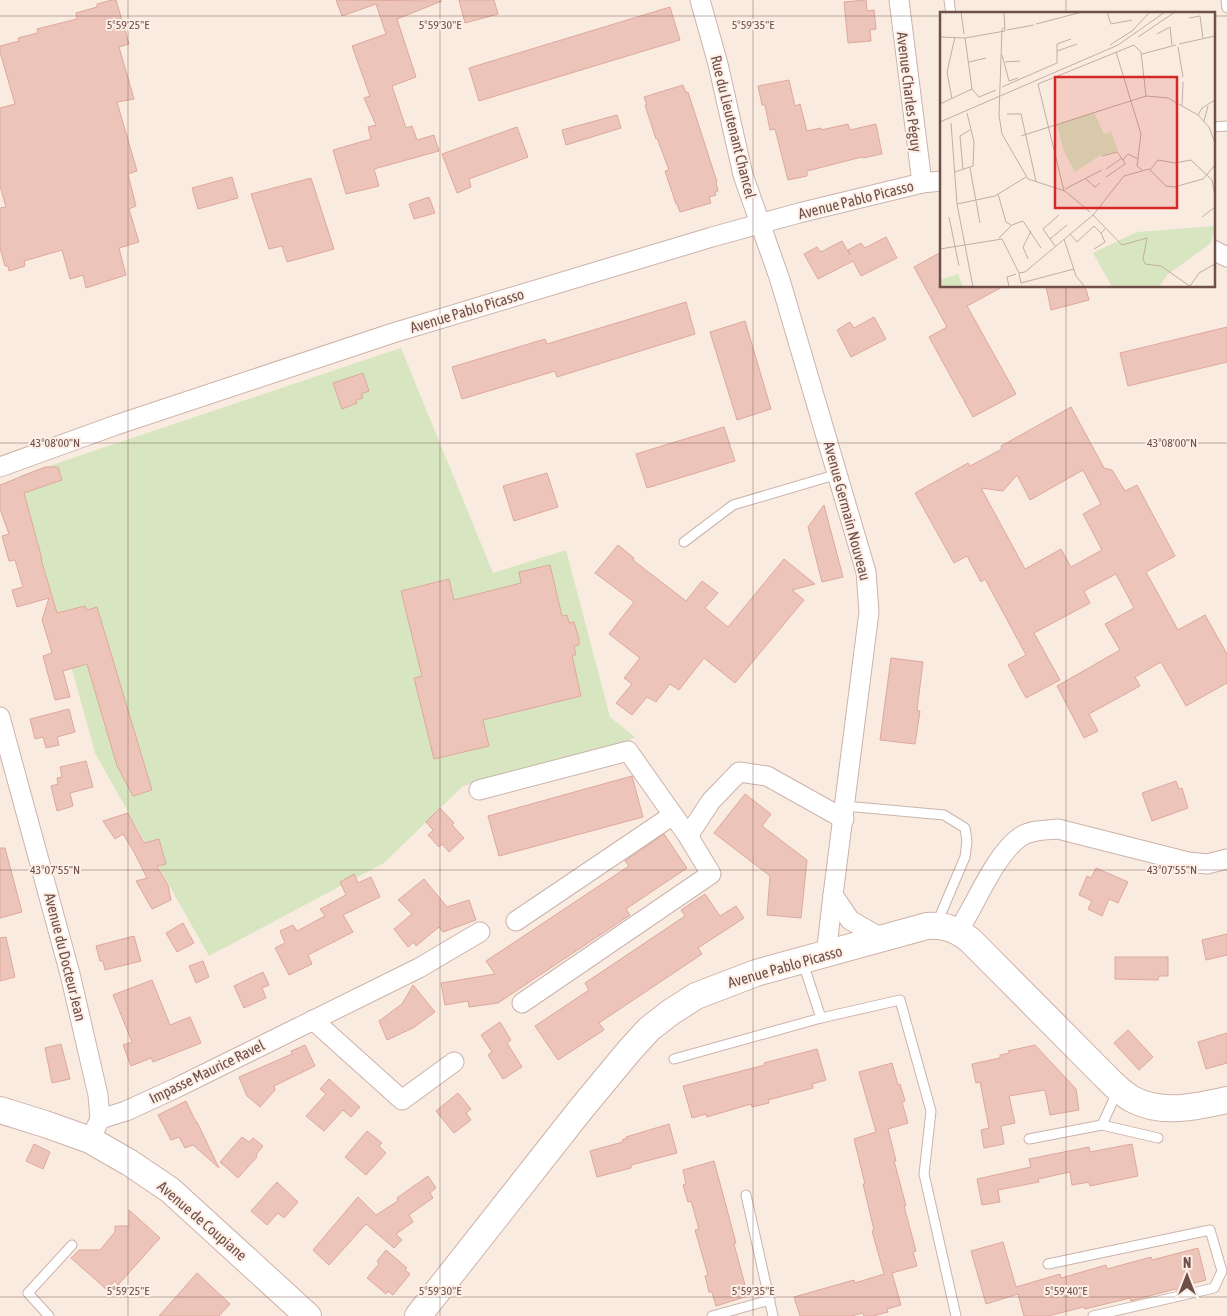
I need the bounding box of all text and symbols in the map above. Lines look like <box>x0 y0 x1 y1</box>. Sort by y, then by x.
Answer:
inset map <box>940 12 1214 288</box>
text: 5°59'25"E <box>107 18 149 32</box>
text: 5°59'30"E <box>419 18 461 32</box>
text: 5°59'35"E <box>732 18 774 32</box>
street label: Avenue Charles Péguy <box>894 31 925 153</box>
street label: Rue du Lieutenant Chancel <box>707 54 759 200</box>
street label: Avenue Pablo Picasso <box>796 177 915 222</box>
street label: Avenue Pablo Picasso <box>408 285 526 336</box>
text: 43°08'00"N <box>30 436 80 450</box>
text: 43°08'00"N <box>1147 436 1197 450</box>
street label: Avenue Germain Nouveau <box>821 439 874 582</box>
text: 43°07'55"N <box>30 863 80 877</box>
text: 43°07'55"N <box>1147 863 1197 877</box>
street label: Avenue du Docteur Jean <box>41 891 90 1023</box>
street label: Avenue Pablo Picasso <box>726 942 844 991</box>
street label: Impasse Maurice Ravel <box>146 1036 267 1107</box>
street label: Avenue de Coupiane <box>154 1177 250 1264</box>
north arrow <box>1162 1251 1212 1301</box>
text: N <box>1183 1255 1191 1271</box>
text: 5°59'25"E <box>107 1284 149 1298</box>
text: 5°59'30"E <box>419 1284 461 1298</box>
text: 5°59'35"E <box>732 1284 774 1298</box>
text: 5°59'40"E <box>1045 1284 1087 1298</box>

